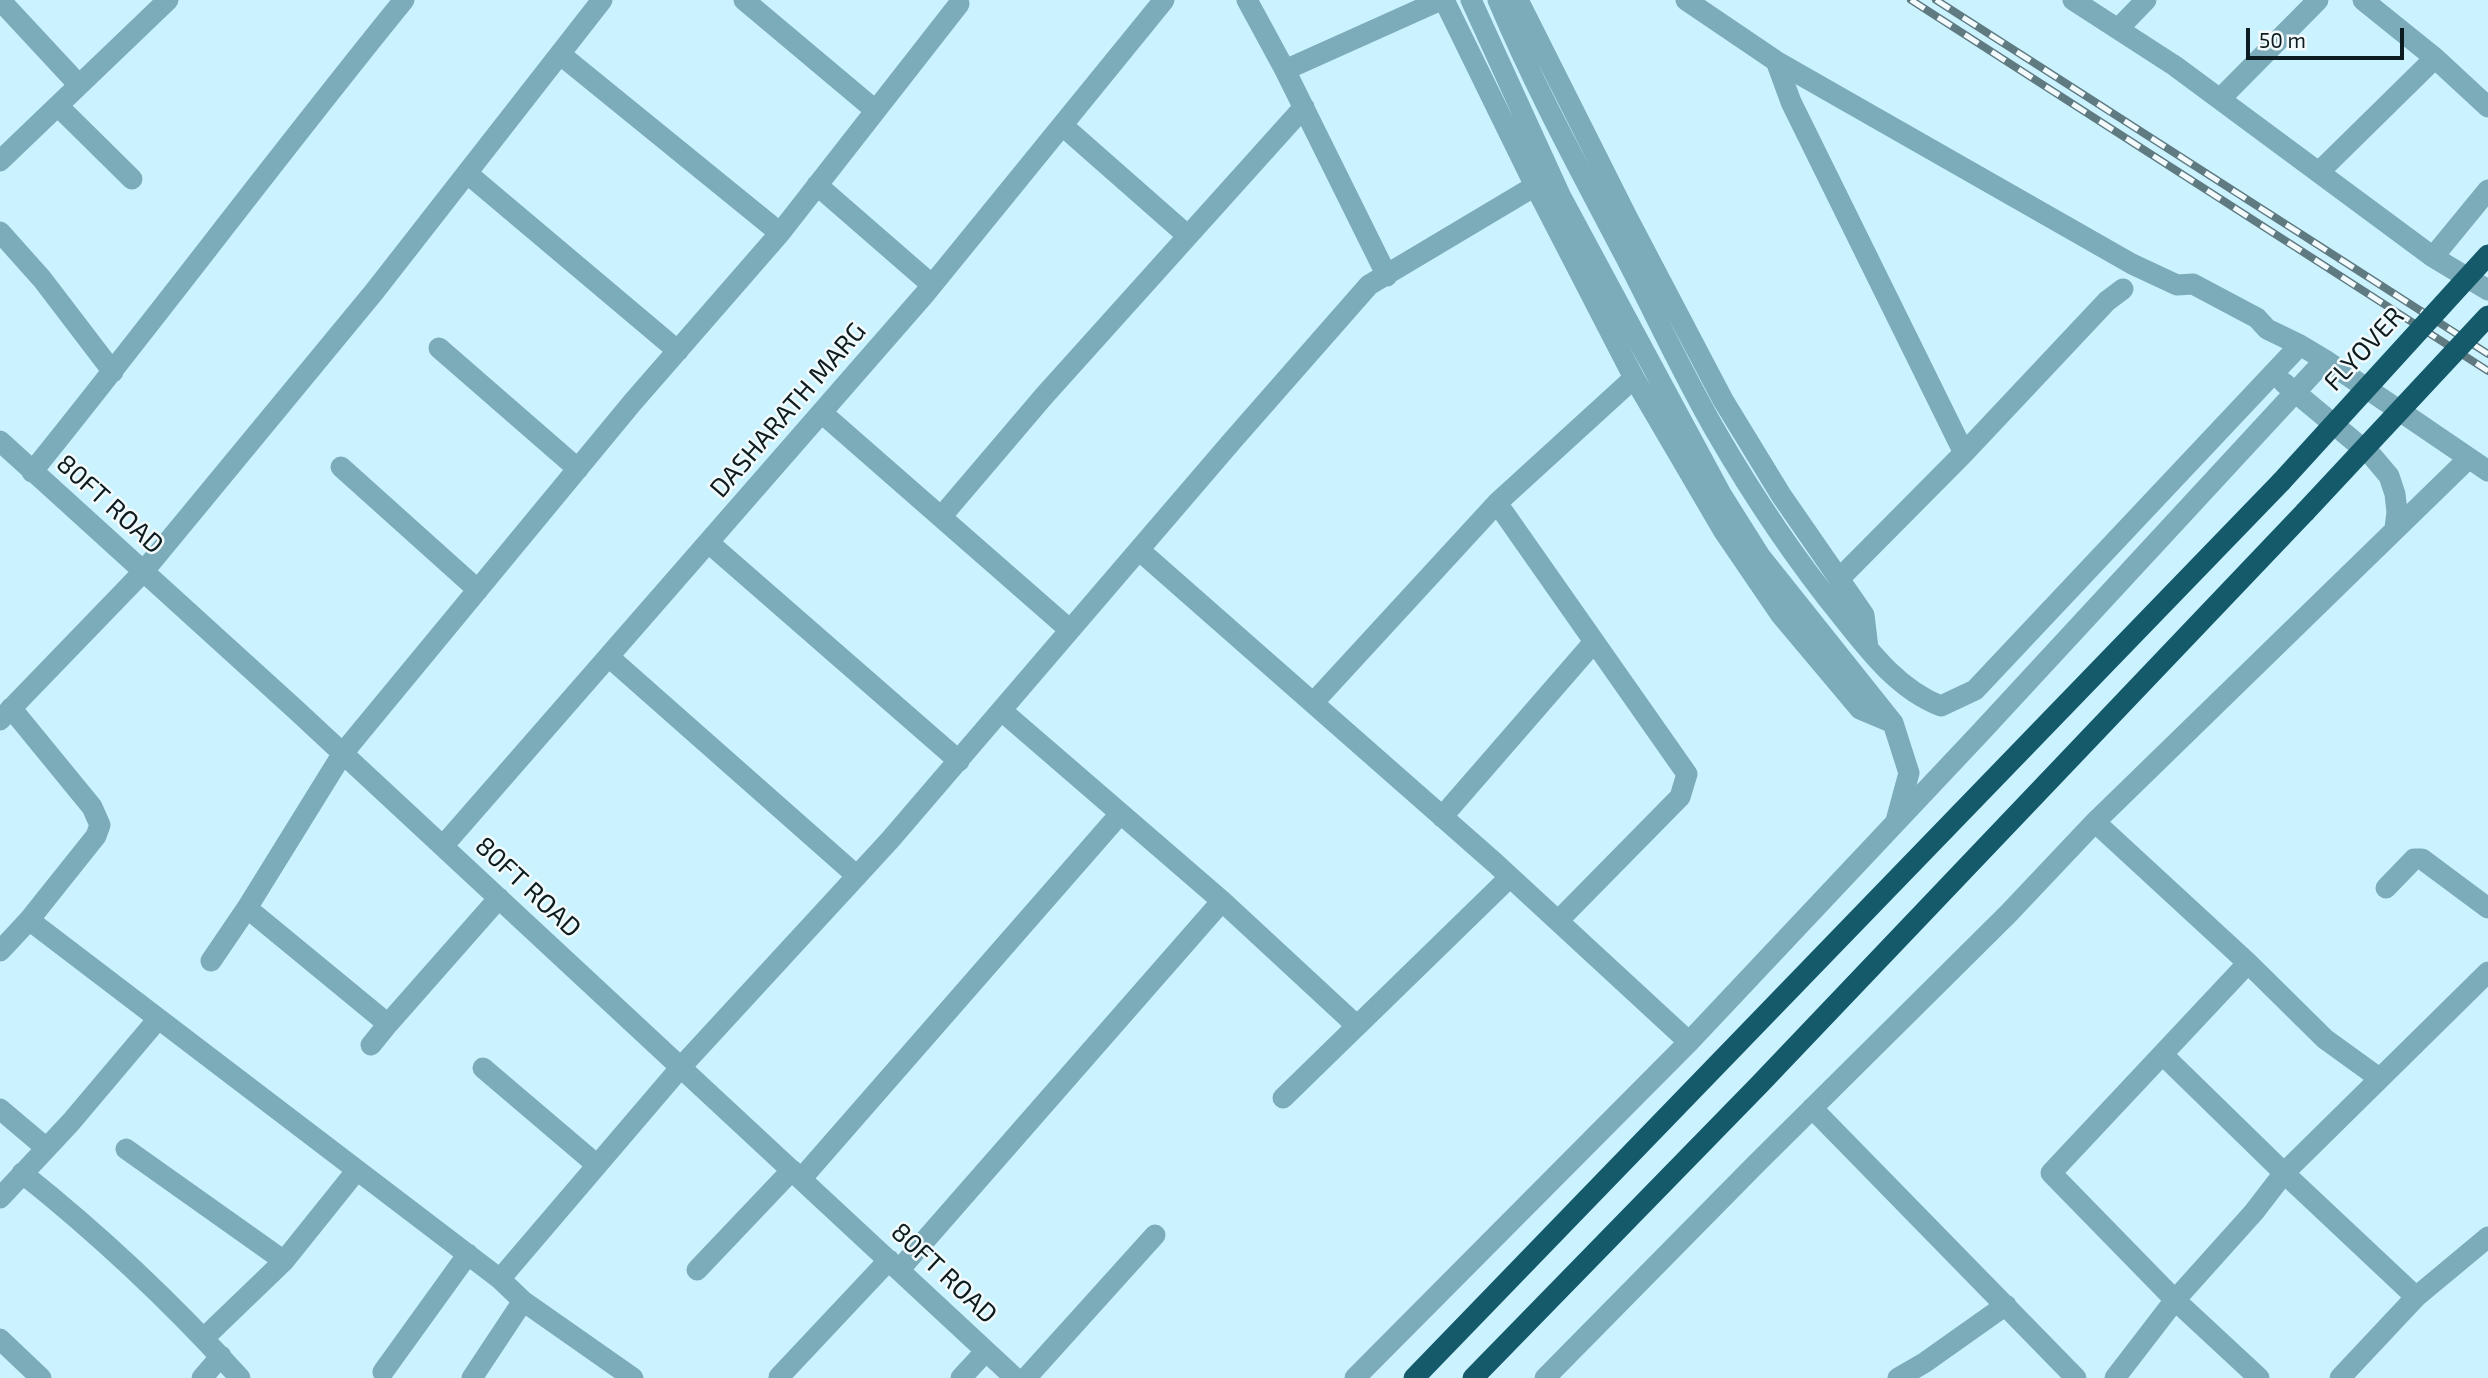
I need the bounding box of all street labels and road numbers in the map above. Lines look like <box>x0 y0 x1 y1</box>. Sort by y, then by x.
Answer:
street label: FLYOVER <box>2317 301 2411 397</box>
street label: DASHARATH MARG <box>703 316 873 504</box>
street label: 80FT ROAD <box>50 448 170 560</box>
street label: 80FT ROAD <box>469 830 587 944</box>
street label: 80FT ROAD <box>885 1216 1003 1330</box>

